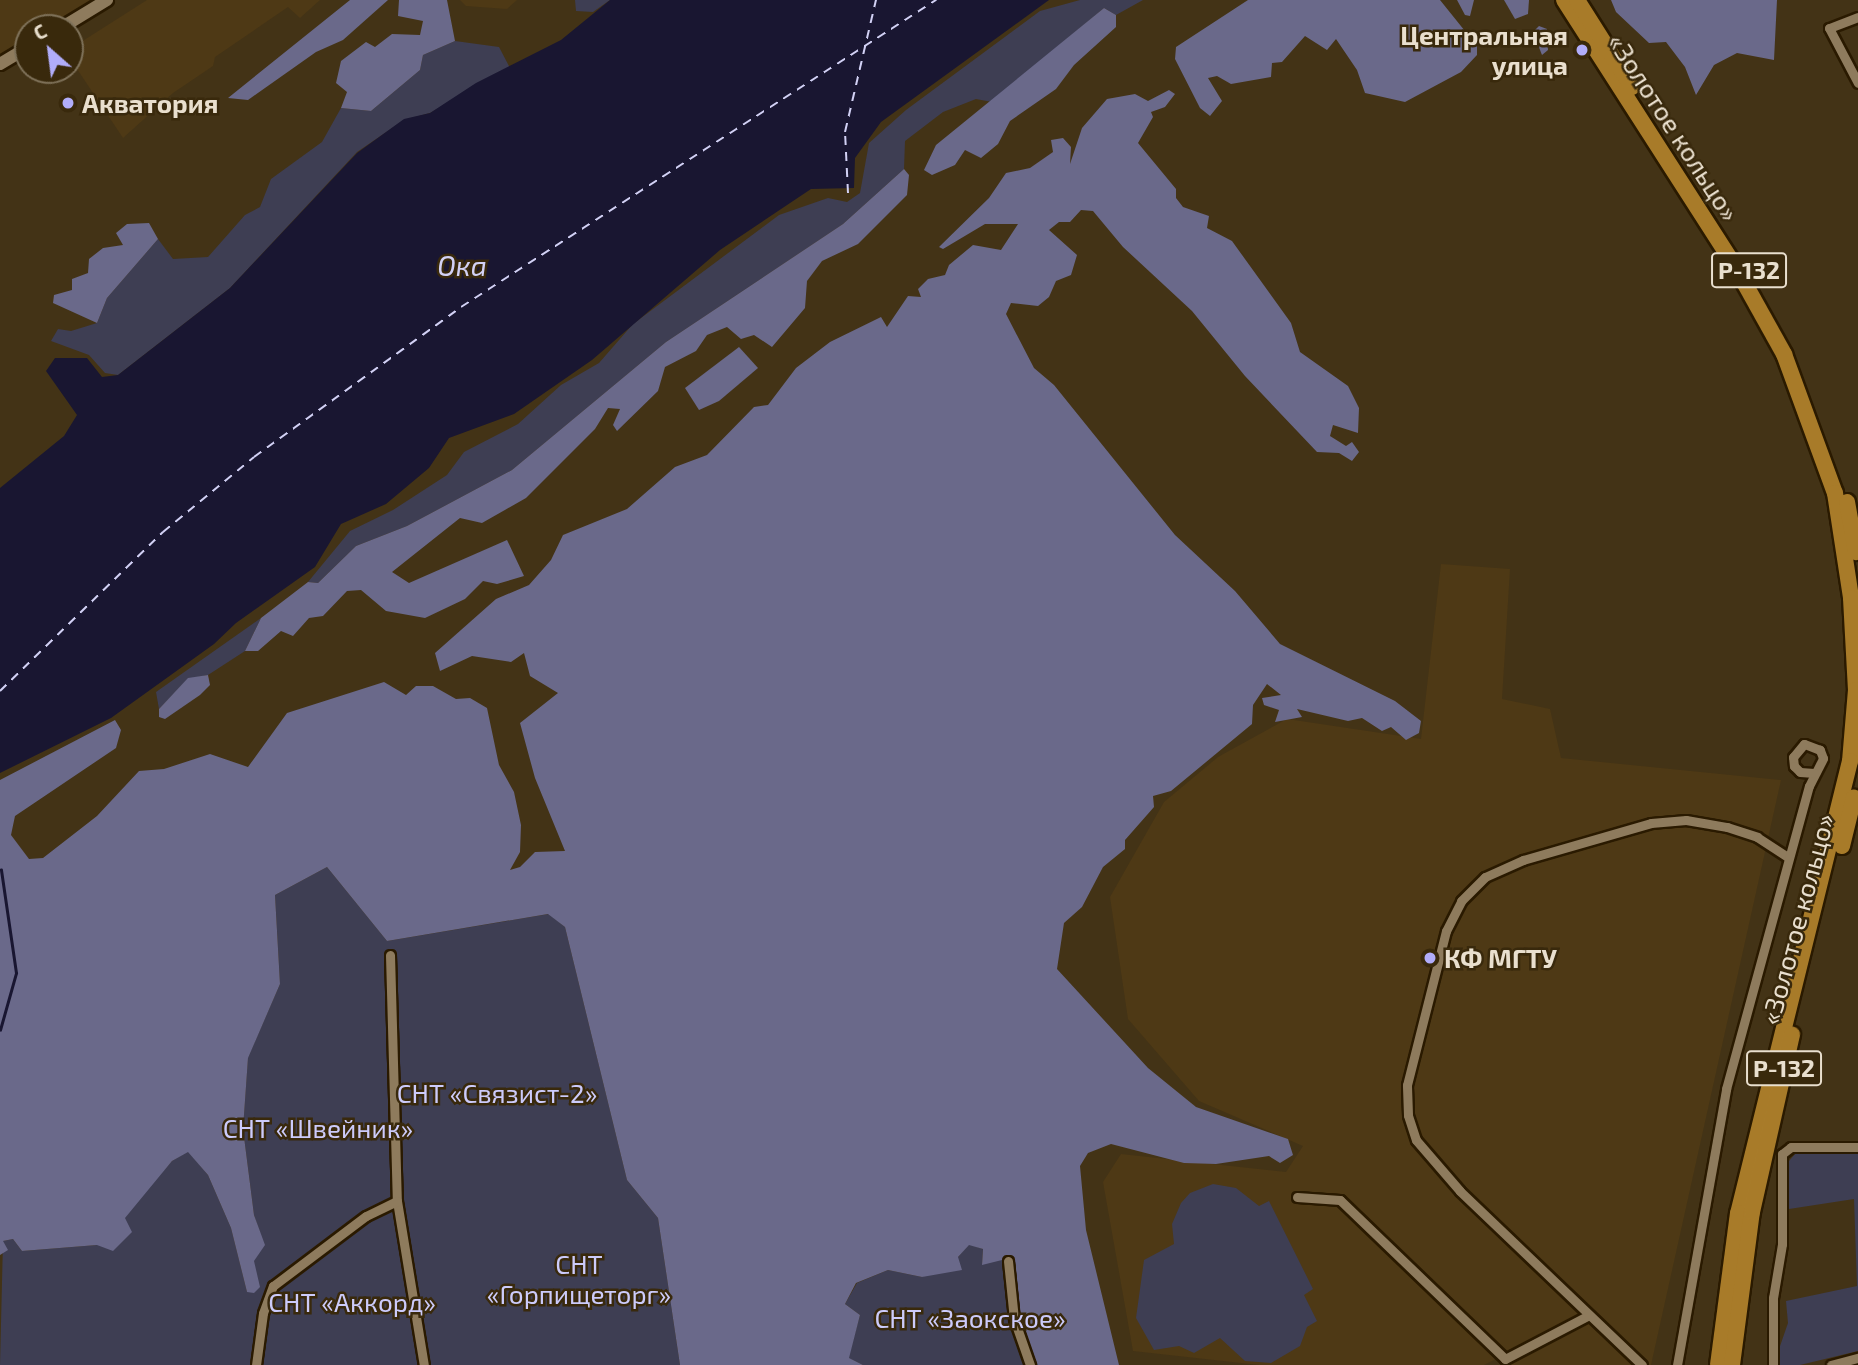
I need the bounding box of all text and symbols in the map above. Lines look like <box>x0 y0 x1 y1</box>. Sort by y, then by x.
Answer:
north arrow <box>14 14 84 84</box>
text: С <box>30 19 50 45</box>
place label: Центральная улица <box>1400 19 1568 80</box>
street label: «Золотое кольцо» <box>1602 27 1746 227</box>
marker: Центральная улица <box>1574 42 1590 58</box>
place label: Акватория <box>82 87 218 119</box>
marker: Акватория <box>60 95 76 111</box>
water label: Ока <box>437 248 487 282</box>
road number: Р-132 <box>1710 249 1788 290</box>
street label: «Золотое кольцо» <box>1754 810 1840 1028</box>
place label: КФ МГТУ <box>1444 942 1557 974</box>
marker: КФ МГТУ <box>1422 950 1438 966</box>
road number: Р-132 <box>1746 1048 1823 1088</box>
park label: СНТ «Связист-2» <box>397 1077 597 1109</box>
park label: СНТ «Швейник» <box>223 1112 413 1144</box>
park label: СНТ «Горпищеторг» <box>487 1248 671 1310</box>
park label: СНТ «Аккорд» <box>268 1286 436 1318</box>
park label: СНТ «Заокское» <box>874 1302 1066 1334</box>

